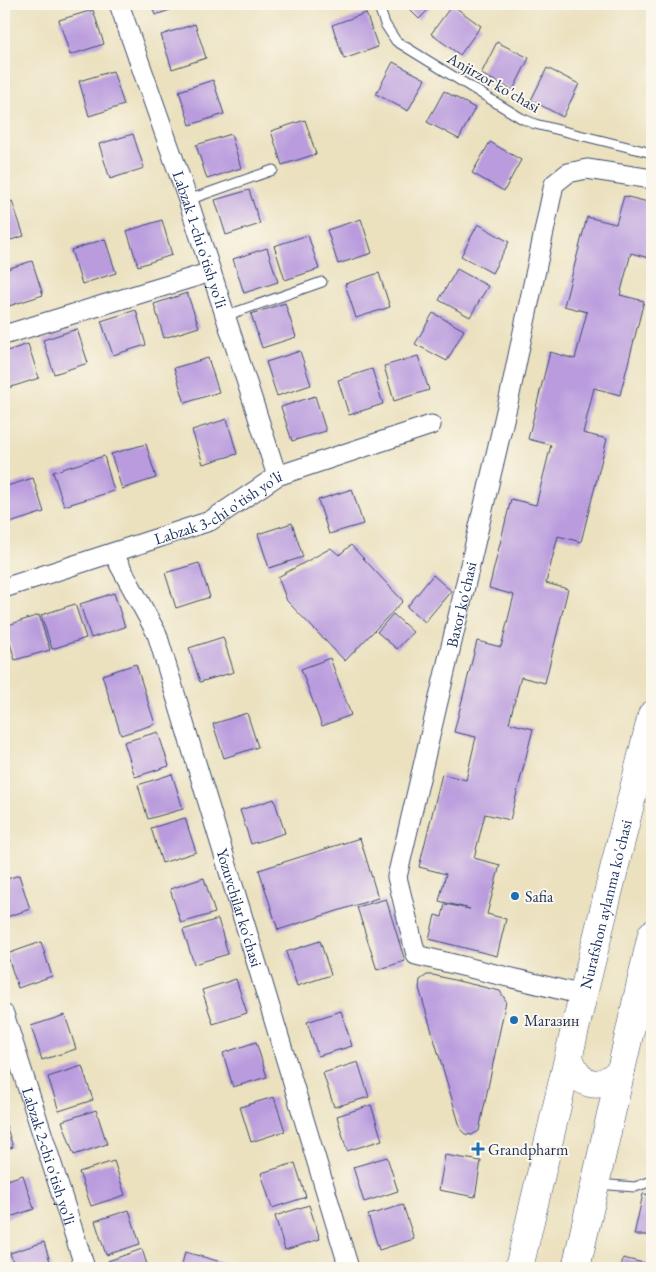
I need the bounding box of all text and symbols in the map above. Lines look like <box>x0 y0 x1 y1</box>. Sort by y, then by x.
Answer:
street label: Anjirzor ko'chasi <box>443 47 544 118</box>
street label: Labzak 1-chi o'tish yo'li <box>168 168 232 311</box>
street label: Labzak 3-chi o'tish yo'li <box>152 465 285 549</box>
street label: Baxor ko'chasi <box>441 559 481 650</box>
street label: Nurafshon aylanma ko'chasi <box>575 817 637 991</box>
street label: Yozuvchilar ko'chasi <box>212 846 267 970</box>
place label: Safia <box>525 886 554 907</box>
marker: Safia <box>509 890 521 902</box>
place label: Магазин <box>524 1010 579 1031</box>
marker: Магазин <box>508 1014 520 1026</box>
street label: Labzak 2-chi o'tish yo'li <box>17 1085 81 1228</box>
place label: Grandpharm <box>488 1139 569 1160</box>
marker: Grandpharm <box>472 1143 484 1155</box>

